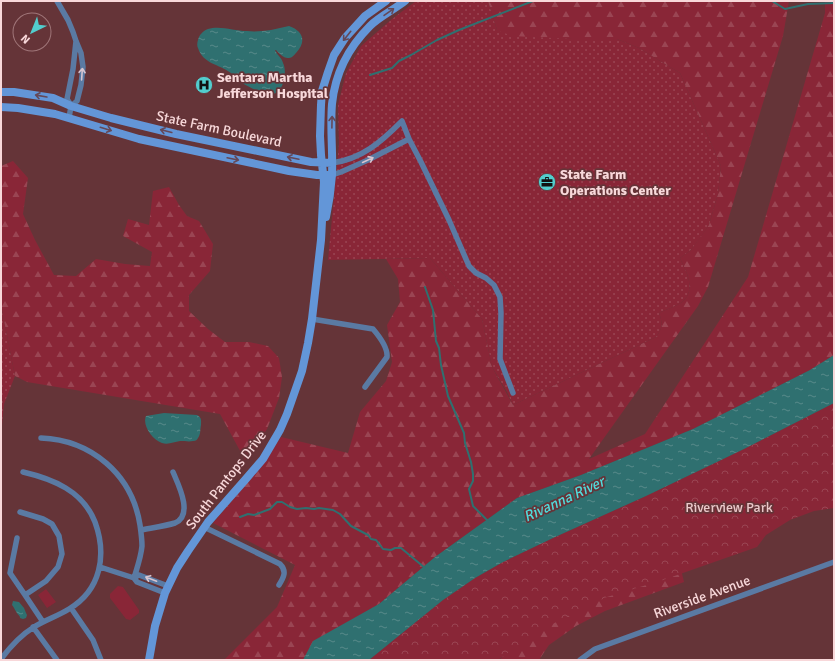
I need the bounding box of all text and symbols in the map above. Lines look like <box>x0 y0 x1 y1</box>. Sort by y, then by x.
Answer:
one-way arrow <box>384 8 395 16</box>
north arrow <box>12 12 52 52</box>
one-way arrow <box>342 31 351 42</box>
text: N <box>18 32 33 46</box>
one-way arrow <box>78 68 86 81</box>
place label: Sentara Martha Jefferson Hospital <box>217 69 329 102</box>
hospital icon: Sentara Martha Jefferson Hospital <box>194 75 214 95</box>
one-way arrow <box>35 92 48 100</box>
street label: State Farm Boulevard <box>155 107 283 151</box>
one-way arrow <box>328 116 336 129</box>
one-way arrow <box>100 126 113 133</box>
one-way arrow <box>160 127 173 135</box>
one-way arrow <box>287 154 300 162</box>
one-way arrow <box>226 156 239 164</box>
one-way arrow <box>362 156 374 163</box>
place label: State Farm Operations Center <box>560 166 671 199</box>
office icon: State Farm Operations Center <box>537 172 557 192</box>
street label: South Pantops Drive <box>182 427 270 533</box>
water label: Rivanna River <box>521 471 610 526</box>
park label: Riverview Park <box>685 499 773 516</box>
street label: Riverside Avenue <box>651 572 753 622</box>
one-way arrow <box>145 575 157 583</box>

